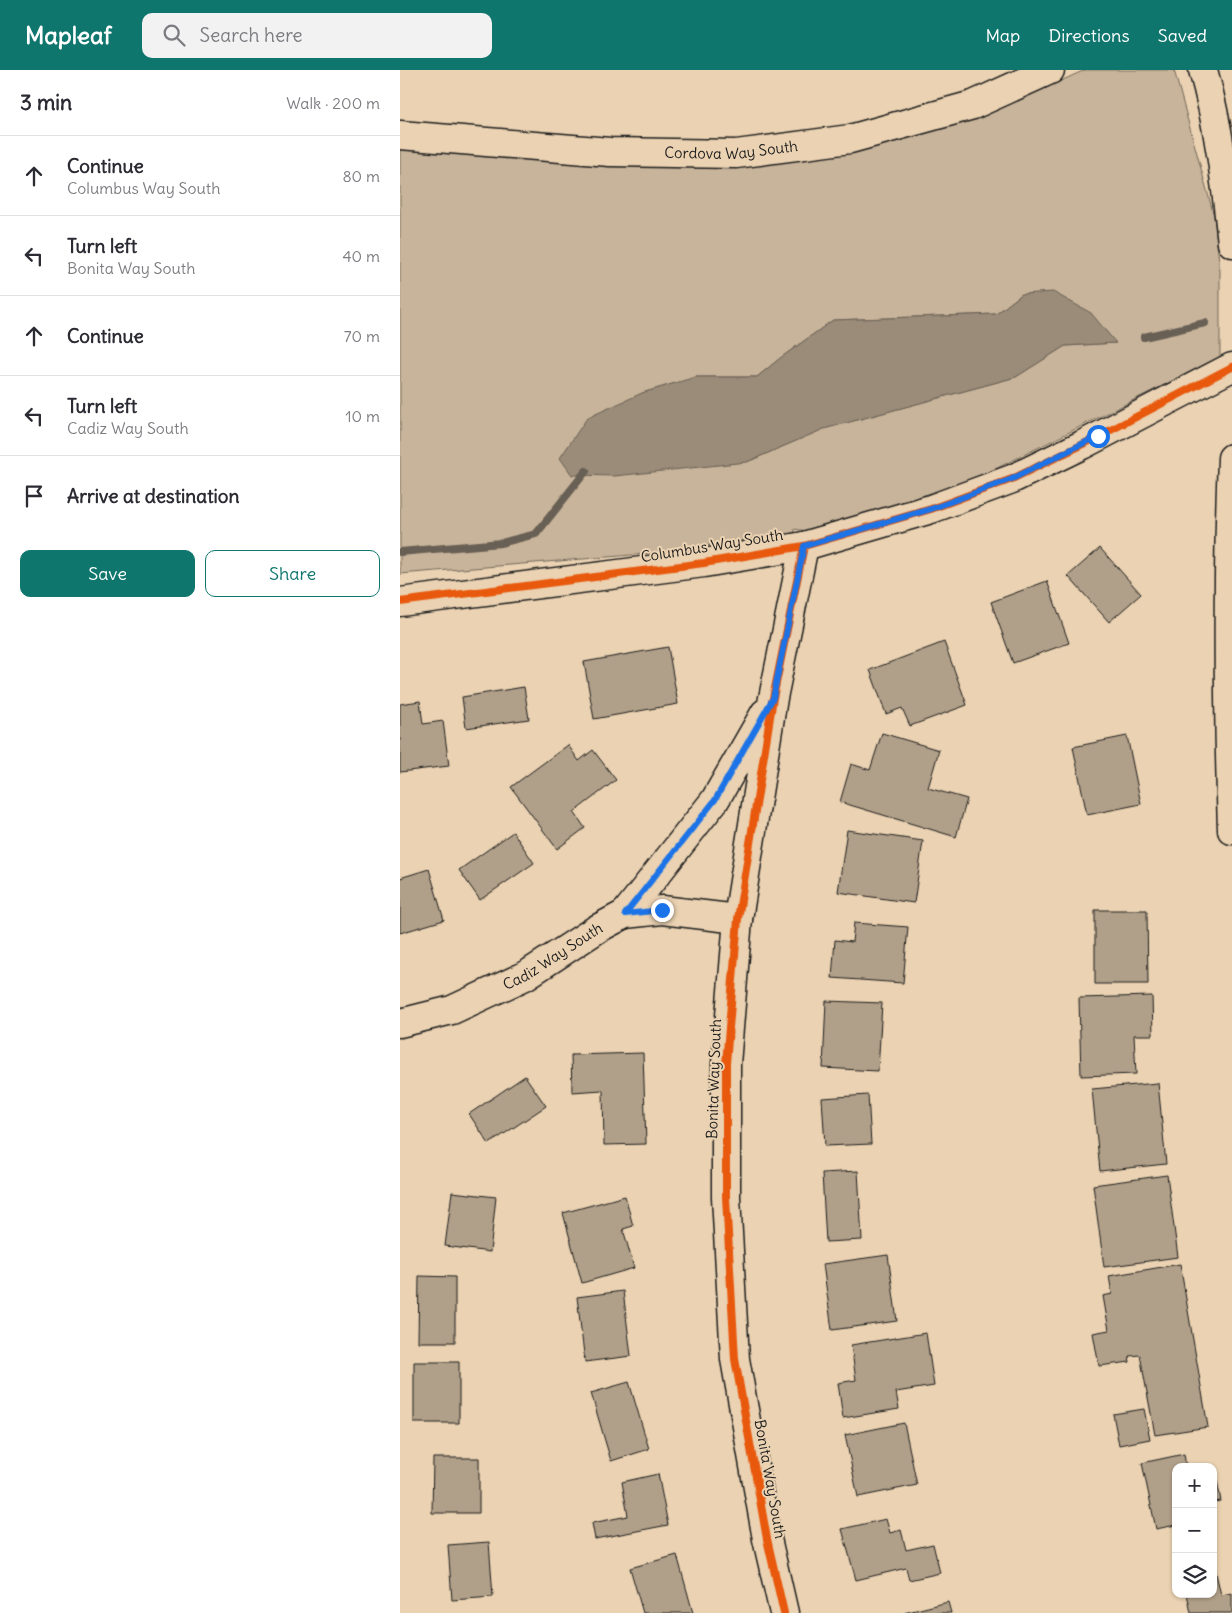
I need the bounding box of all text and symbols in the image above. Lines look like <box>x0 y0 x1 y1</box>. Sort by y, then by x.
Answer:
search box <box>142 13 492 58</box>
text: Mapleaf <box>25 20 112 50</box>
icon: search <box>160 21 188 49</box>
text: Search here <box>200 23 303 47</box>
text: Map <box>985 24 1020 47</box>
text: Directions <box>1048 24 1130 47</box>
text: Saved <box>1158 24 1207 47</box>
text: 3 min <box>20 89 72 116</box>
text: Walk · 200 m <box>286 93 380 113</box>
street label: Cordova Way South <box>664 136 799 163</box>
text: Continue <box>67 154 144 178</box>
icon: ahead <box>20 162 48 190</box>
text: 80 m <box>342 166 380 186</box>
text: Columbus Way South <box>67 178 220 198</box>
text: Turn left <box>67 234 137 258</box>
icon: left <box>20 242 48 270</box>
text: 40 m <box>342 246 380 266</box>
text: Bonita Way South <box>67 258 195 278</box>
icon: ahead <box>20 322 48 350</box>
text: Continue <box>67 324 144 348</box>
text: 70 m <box>344 326 380 346</box>
text: Turn left <box>67 394 137 418</box>
icon: left <box>20 402 48 430</box>
text: 10 m <box>345 406 380 426</box>
text: Cadiz Way South <box>67 418 189 438</box>
route start <box>1087 425 1110 448</box>
icon: arrive <box>20 482 48 510</box>
text: Arrive at destination <box>67 484 240 508</box>
street label: Columbus Way South <box>639 525 785 566</box>
button: Save <box>20 550 195 597</box>
button: Share <box>205 550 380 597</box>
route end <box>651 899 674 922</box>
street label: Cadiz Way South <box>500 918 606 994</box>
street label: Bonita Way South <box>702 1018 725 1140</box>
street label: Bonita Way South <box>751 1418 790 1540</box>
map controls <box>1172 1463 1217 1598</box>
button: + <box>1172 1463 1217 1508</box>
button: − <box>1172 1508 1217 1553</box>
button: layers <box>1172 1553 1217 1598</box>

